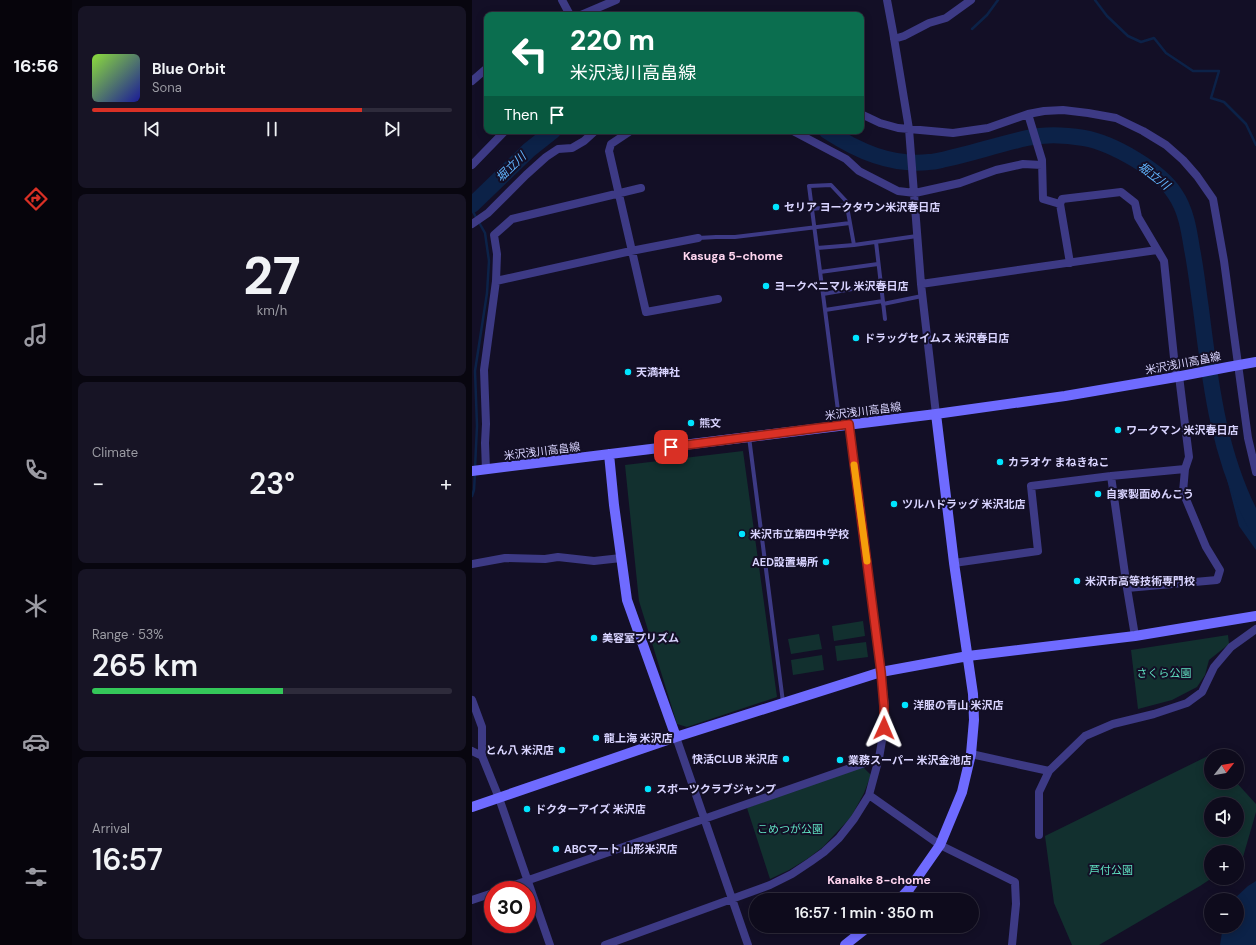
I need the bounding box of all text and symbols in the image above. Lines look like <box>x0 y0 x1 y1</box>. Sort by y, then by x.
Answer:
text: 220 m <box>570 22 655 59</box>
icon: left <box>504 28 556 80</box>
text: 16:56 <box>13 54 59 78</box>
text: Blue Orbit <box>152 59 226 79</box>
text: 米沢浅川高畠線 <box>570 61 696 85</box>
text: Sona <box>152 79 182 96</box>
icon: arrive <box>546 104 568 126</box>
text: Then <box>504 105 538 125</box>
icon: previous <box>141 118 163 140</box>
icon: pause <box>261 118 283 140</box>
icon: next <box>381 118 403 140</box>
water label: 堀立川 <box>492 147 531 185</box>
water label: 堀立川 <box>1135 159 1175 195</box>
icon: directions <box>22 185 50 213</box>
place label: セリア ヨークタウン米沢春日店 <box>784 200 940 214</box>
marker: セリア ヨークタウン米沢春日店 <box>771 202 781 212</box>
text: 27 <box>243 242 301 310</box>
district label: Kasuga 5-chome <box>683 248 783 264</box>
place label: ヨークベニマル 米沢春日店 <box>774 279 909 293</box>
marker: ヨークベニマル 米沢春日店 <box>761 281 771 291</box>
text: km/h <box>257 302 287 319</box>
icon: music <box>22 321 50 349</box>
place label: ドラッグセイムス 米沢春日店 <box>864 331 1009 345</box>
marker: ドラッグセイムス 米沢春日店 <box>851 333 861 343</box>
street label: 米沢浅川高畠線 <box>1144 349 1222 377</box>
place label: 天満神社 <box>636 365 680 379</box>
marker: 天満神社 <box>623 367 633 377</box>
street label: 米沢浅川高畠線 <box>824 399 902 423</box>
place label: 熊文 <box>699 416 721 430</box>
marker: 熊文 <box>686 418 696 428</box>
place label: ワークマン 米沢春日店 <box>1126 423 1239 437</box>
marker: ワークマン 米沢春日店 <box>1113 425 1123 435</box>
pin <box>654 430 688 464</box>
icon: arrive <box>660 436 682 458</box>
street label: 米沢浅川高畠線 <box>503 439 581 463</box>
text: Climate <box>92 444 138 461</box>
place label: カラオケ まねきねこ <box>1008 455 1110 469</box>
icon: phone <box>22 456 50 484</box>
marker: カラオケ まねきねこ <box>995 457 1005 467</box>
text: 23° <box>249 464 295 503</box>
text: − <box>92 469 104 498</box>
text: + <box>440 469 452 498</box>
place label: 自家製面めんこう <box>1106 487 1194 501</box>
marker: 自家製面めんこう <box>1093 489 1103 499</box>
place label: ツルハドラッグ 米沢北店 <box>902 497 1026 511</box>
marker: ツルハドラッグ 米沢北店 <box>889 499 899 509</box>
place label: 米沢市立第四中学校 <box>750 527 849 541</box>
marker: 米沢市立第四中学校 <box>737 529 747 539</box>
place label: AED設置場所 <box>752 555 818 569</box>
marker: AED設置場所 <box>821 557 831 567</box>
place label: 米沢市高等技術専門校 <box>1085 574 1195 588</box>
marker: 米沢市高等技術専門校 <box>1072 576 1082 586</box>
icon: climate <box>22 592 50 620</box>
text: Range · 53% <box>92 626 164 643</box>
place label: 美容室プリズム <box>602 631 679 645</box>
marker: 美容室プリズム <box>589 633 599 643</box>
text: 265 km <box>92 646 198 685</box>
park label: さくら公園 <box>1137 666 1192 680</box>
place label: 洋服の青山 米沢店 <box>913 698 1004 712</box>
marker: 洋服の青山 米沢店 <box>900 700 910 710</box>
position arrow <box>863 707 905 749</box>
icon: car <box>22 728 50 756</box>
place label: 龍上海 米沢店 <box>604 731 673 745</box>
marker: 龍上海 米沢店 <box>591 733 601 743</box>
place label: とん八 米沢店 <box>485 743 554 757</box>
marker: とん八 米沢店 <box>557 745 567 755</box>
north arrow <box>1204 749 1244 789</box>
map controls <box>1204 749 1244 933</box>
place label: 快活CLUB 米沢店 <box>692 752 778 766</box>
place label: 業務スーパー 米沢金池店 <box>848 753 971 767</box>
marker: 快活CLUB 米沢店 <box>781 754 791 764</box>
marker: 業務スーパー 米沢金池店 <box>835 755 845 765</box>
place label: スポーツクラブジャンプ <box>656 782 776 796</box>
marker: スポーツクラブジャンプ <box>643 784 653 794</box>
button: sound <box>1204 797 1244 837</box>
place label: ドクターアイズ 米沢店 <box>535 802 646 816</box>
marker: ドクターアイズ 米沢店 <box>522 804 532 814</box>
text: Arrival <box>92 820 130 837</box>
park label: こめつが公園 <box>757 822 823 836</box>
text: 16:57 <box>92 840 163 879</box>
place label: ABCマート 山形米沢店 <box>564 842 678 856</box>
marker: ABCマート 山形米沢店 <box>551 844 561 854</box>
button: + <box>1204 845 1244 885</box>
icon: filters <box>22 863 50 891</box>
park label: 芦付公園 <box>1089 863 1133 877</box>
district label: Kanaike 8-chome <box>827 872 931 888</box>
speed limit sign: 30 <box>484 881 536 933</box>
button: − <box>1204 893 1244 933</box>
text: 16:57 · 1 min · 350 m <box>794 903 934 923</box>

